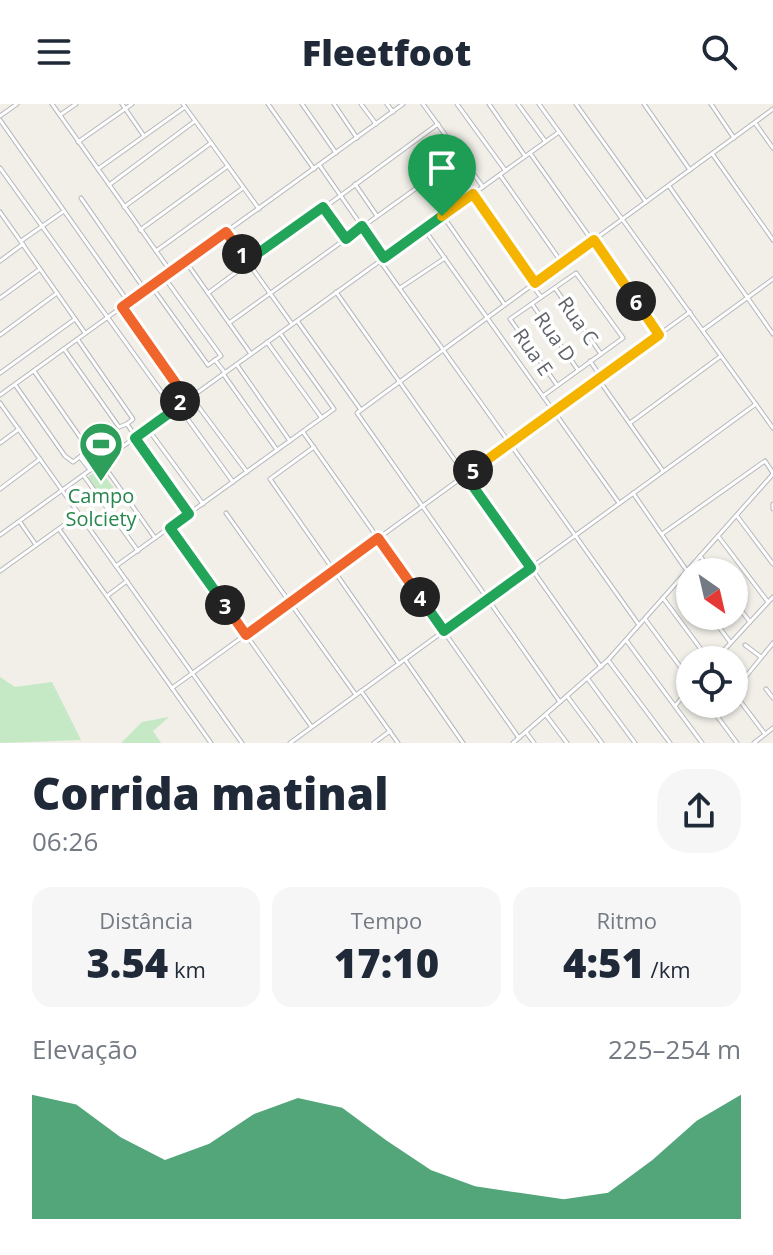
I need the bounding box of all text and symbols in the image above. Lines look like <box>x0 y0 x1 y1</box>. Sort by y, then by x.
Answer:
text: Fleetfoot <box>302 28 471 77</box>
icon: menu <box>32 30 76 74</box>
icon: search <box>697 30 741 74</box>
pin <box>408 134 476 216</box>
icon: arrive <box>420 146 464 190</box>
pin: 1 <box>222 234 262 274</box>
text: 1 <box>236 239 248 269</box>
pin: 6 <box>616 281 656 321</box>
text: 6 <box>630 286 642 316</box>
street label: Rua C <box>552 291 605 350</box>
street label: Rua D <box>528 306 582 367</box>
street label: Rua E <box>507 323 559 381</box>
pin: 2 <box>160 381 200 421</box>
text: 2 <box>174 386 186 416</box>
sports icon: Campo Solciety <box>77 420 125 483</box>
pin: 5 <box>453 450 493 490</box>
text: 5 <box>467 455 479 485</box>
place label: Campo Solciety <box>65 482 138 532</box>
north arrow <box>676 558 748 630</box>
map controls <box>676 558 748 718</box>
pin: 4 <box>400 577 440 617</box>
text: 4 <box>414 582 426 612</box>
pin: 3 <box>205 585 245 625</box>
text: 3 <box>219 590 231 620</box>
button: locate <box>676 646 748 718</box>
text: Corrida matinal <box>32 763 388 823</box>
button: share <box>657 769 741 853</box>
text: 06:26 <box>32 823 98 859</box>
text: Distância <box>99 905 193 935</box>
text: Tempo <box>351 905 422 935</box>
text: Ritmo <box>597 905 657 935</box>
text: 3.54 <box>86 935 168 990</box>
text: 17:10 <box>334 935 439 990</box>
text: 4:51 <box>563 935 645 990</box>
text: km <box>168 954 206 984</box>
text: /km <box>645 954 691 984</box>
text: Elevação <box>32 1031 138 1067</box>
text: 225–254 m <box>608 1031 741 1067</box>

